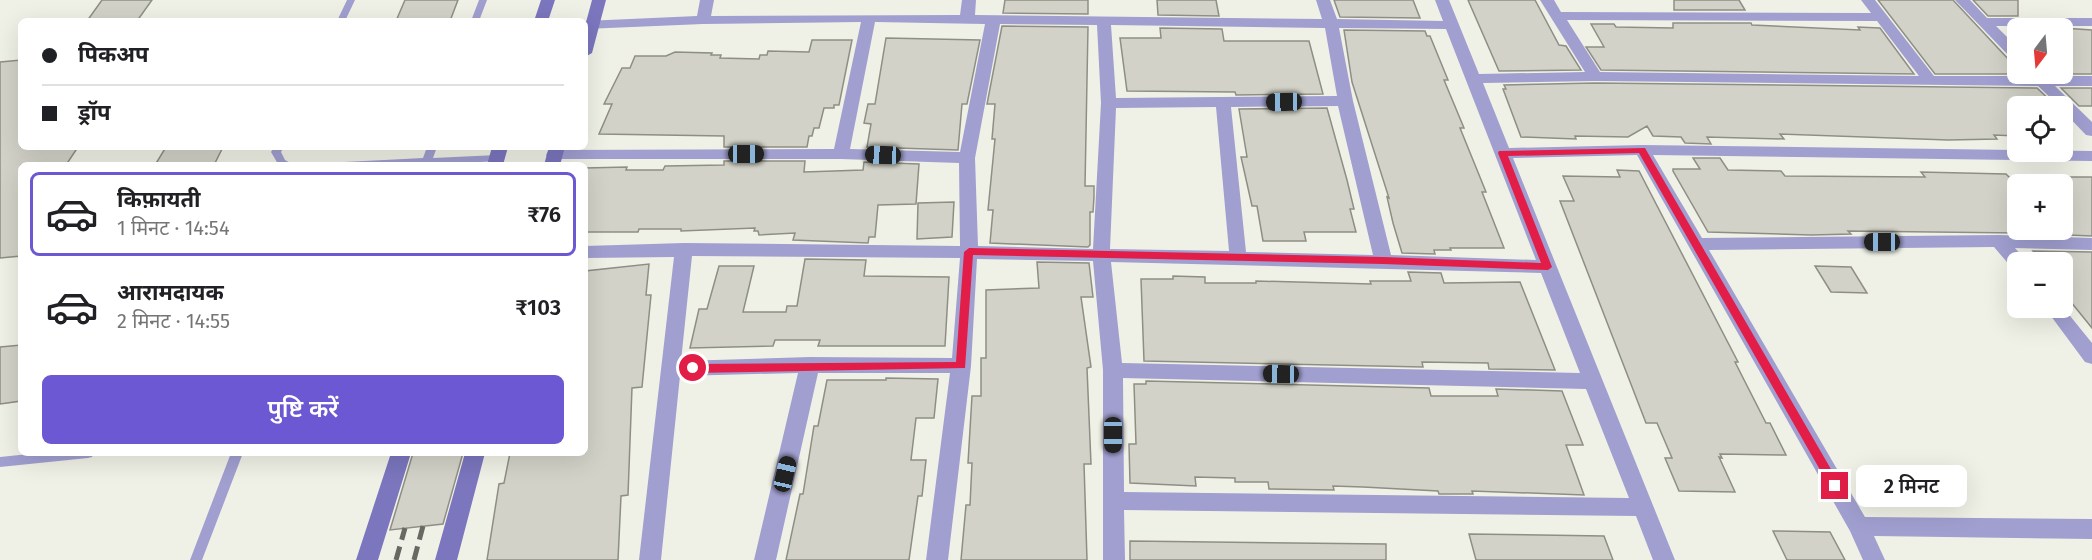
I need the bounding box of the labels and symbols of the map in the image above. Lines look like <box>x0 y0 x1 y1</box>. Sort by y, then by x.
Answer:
north arrow <box>2007 18 2073 84</box>
car <box>1266 93 1302 111</box>
car <box>728 145 764 163</box>
car <box>865 145 901 165</box>
car <box>1864 233 1900 251</box>
route start <box>679 354 706 381</box>
car <box>1263 365 1299 383</box>
car <box>1104 417 1122 453</box>
car <box>772 454 798 494</box>
callout: 2 मिनट <box>1856 465 1967 507</box>
route end <box>1821 472 1848 499</box>

